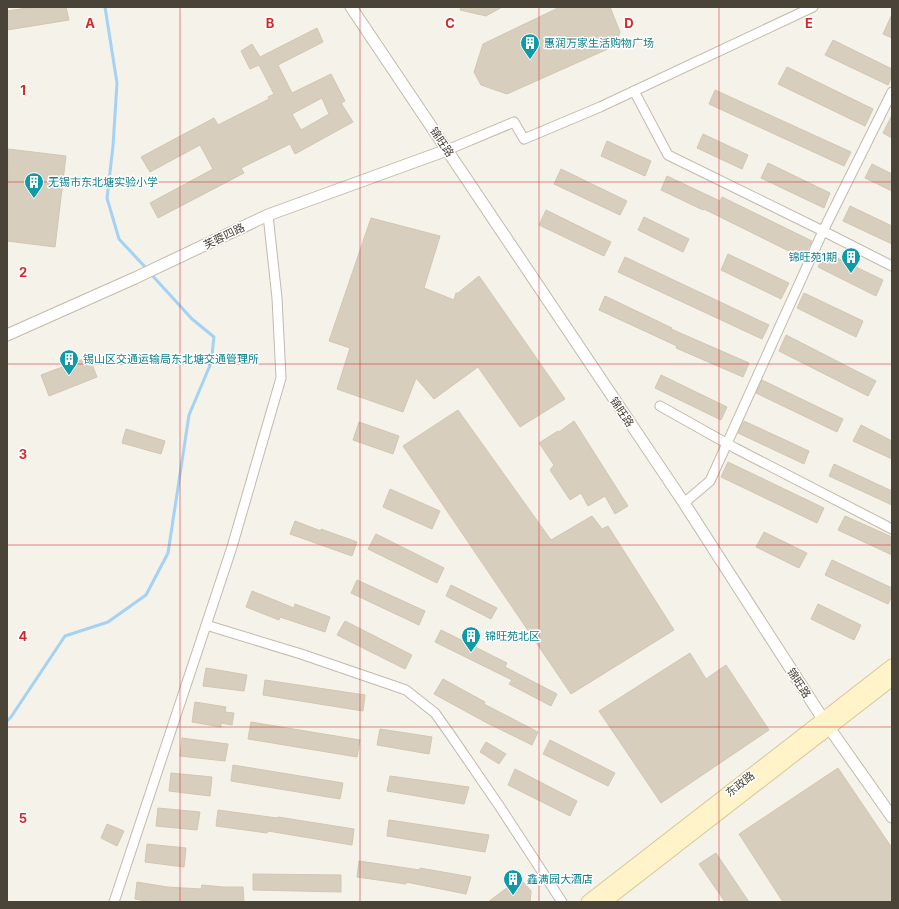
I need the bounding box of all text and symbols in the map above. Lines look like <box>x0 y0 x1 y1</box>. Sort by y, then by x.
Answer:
text: A <box>85 15 95 31</box>
text: B <box>266 15 275 31</box>
text: C <box>445 15 455 31</box>
text: D <box>624 15 634 31</box>
text: E <box>805 15 813 31</box>
building icon: 惠润万家生活购物广场 <box>519 32 541 60</box>
place label: 惠润万家生活购物广场 <box>544 36 654 50</box>
text: 1 <box>20 82 26 98</box>
street label: 锦旺路 <box>427 124 457 160</box>
building icon: 无锡市东北塘实验小学 <box>23 171 45 199</box>
place label: 无锡市东北塘实验小学 <box>48 175 158 189</box>
street label: 芙蓉四路 <box>201 220 247 252</box>
building icon: 锦旺苑1期 <box>840 246 862 274</box>
place label: 锦旺苑1期 <box>789 250 837 264</box>
text: 2 <box>19 264 27 280</box>
building icon: 锡山区交通运输局东北塘交通管理所 <box>58 348 80 376</box>
place label: 锡山区交通运输局东北塘交通管理所 <box>83 352 259 366</box>
street label: 锦旺路 <box>607 394 637 430</box>
text: 3 <box>19 446 27 462</box>
building icon: 锦旺苑北区 <box>460 625 482 653</box>
text: 4 <box>19 628 28 644</box>
place label: 锦旺苑北区 <box>485 629 540 643</box>
street label: 锦旺路 <box>784 665 814 701</box>
street label: 东政路 <box>723 768 757 800</box>
text: 5 <box>19 810 27 826</box>
building icon: 鑫满园大酒店 <box>502 868 524 896</box>
place label: 鑫满园大酒店 <box>527 872 593 886</box>

